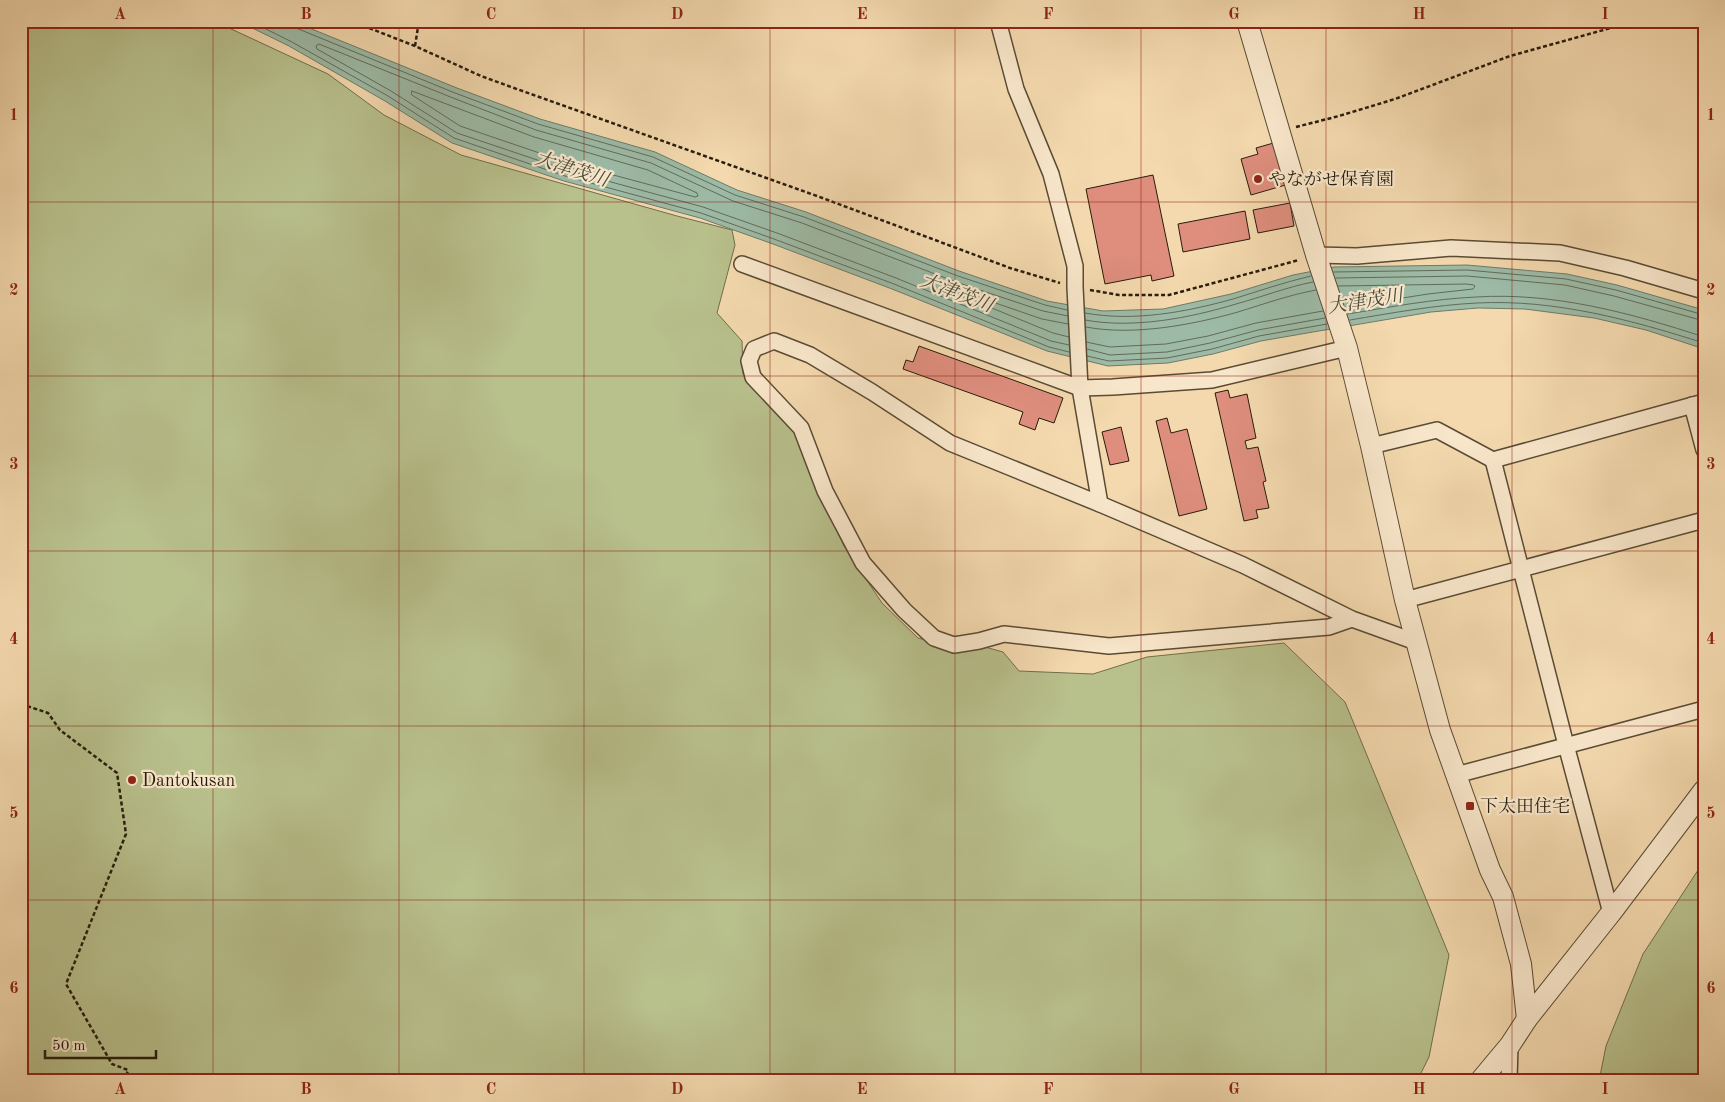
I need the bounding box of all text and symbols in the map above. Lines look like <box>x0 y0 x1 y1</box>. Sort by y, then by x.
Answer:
text: A <box>114 7 126 23</box>
text: B <box>300 7 312 23</box>
text: C <box>486 7 496 23</box>
text: D <box>671 7 683 23</box>
text: E <box>856 7 868 23</box>
text: F <box>1043 7 1054 23</box>
text: G <box>1228 7 1240 23</box>
text: H <box>1412 7 1426 23</box>
text: I <box>1601 7 1609 23</box>
text: 1 <box>9 108 19 124</box>
text: 1 <box>1706 108 1716 124</box>
water label: 大津茂川 <box>532 148 613 192</box>
place label: やながせ保育園 <box>1268 169 1394 189</box>
marker: やながせ保育園 <box>1252 173 1264 185</box>
water label: 大津茂川 <box>917 270 998 318</box>
text: 2 <box>9 283 19 299</box>
text: 2 <box>1706 283 1716 299</box>
water label: 大津茂川 <box>1326 285 1406 318</box>
text: 3 <box>9 457 19 473</box>
text: 3 <box>1706 457 1716 473</box>
text: 4 <box>9 632 19 648</box>
text: 4 <box>1706 632 1716 648</box>
place label: Dantokusan <box>142 772 236 790</box>
marker: Dantokusan <box>126 774 138 786</box>
place label: 下太田住宅 <box>1480 796 1570 816</box>
marker: 下太田住宅 <box>1464 800 1476 812</box>
text: 5 <box>9 806 19 822</box>
text: 5 <box>1706 806 1716 822</box>
text: 6 <box>9 981 19 997</box>
text: 6 <box>1706 981 1716 997</box>
scale bar <box>45 1027 156 1059</box>
text: 50 m <box>52 1039 86 1054</box>
text: A <box>114 1082 126 1098</box>
text: B <box>300 1082 312 1098</box>
text: C <box>486 1082 496 1098</box>
text: D <box>671 1082 683 1098</box>
text: E <box>856 1082 868 1098</box>
text: F <box>1043 1082 1054 1098</box>
text: G <box>1228 1082 1240 1098</box>
text: H <box>1412 1082 1426 1098</box>
text: I <box>1601 1082 1609 1098</box>

